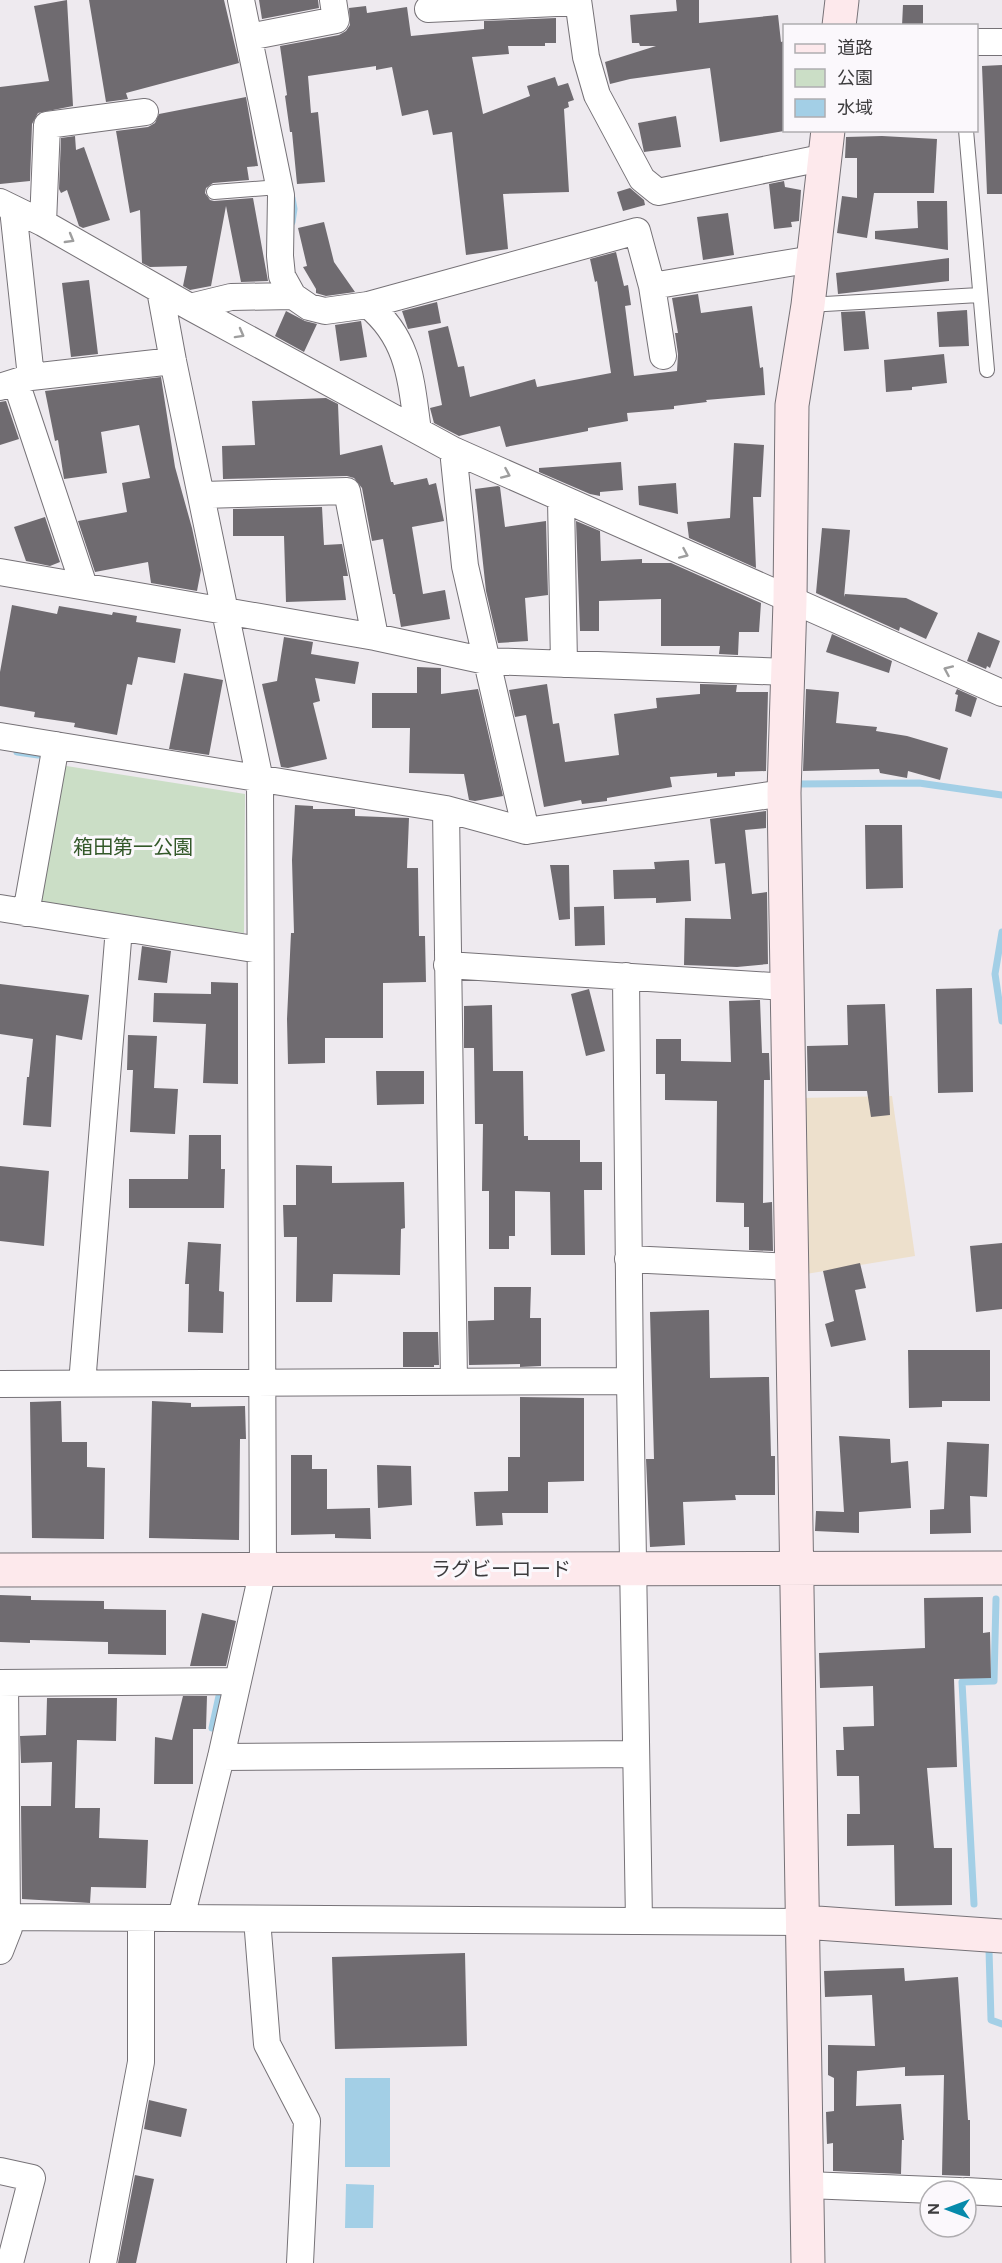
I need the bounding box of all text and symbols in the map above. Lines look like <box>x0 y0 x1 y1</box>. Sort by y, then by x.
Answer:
legend <box>783 24 978 132</box>
text: 道路 <box>837 36 873 60</box>
text: 公園 <box>837 66 873 90</box>
text: 水域 <box>837 96 873 120</box>
one-way arrow <box>64 232 74 243</box>
one-way arrow <box>234 327 244 338</box>
one-way arrow <box>500 467 511 479</box>
one-way arrow <box>678 546 689 558</box>
one-way arrow <box>944 665 955 677</box>
park label: 箱田第一公園 <box>73 834 193 860</box>
street label: ラグビーロード <box>431 1556 571 1582</box>
north arrow <box>918 2179 978 2239</box>
text: N <box>923 2203 944 2215</box>

